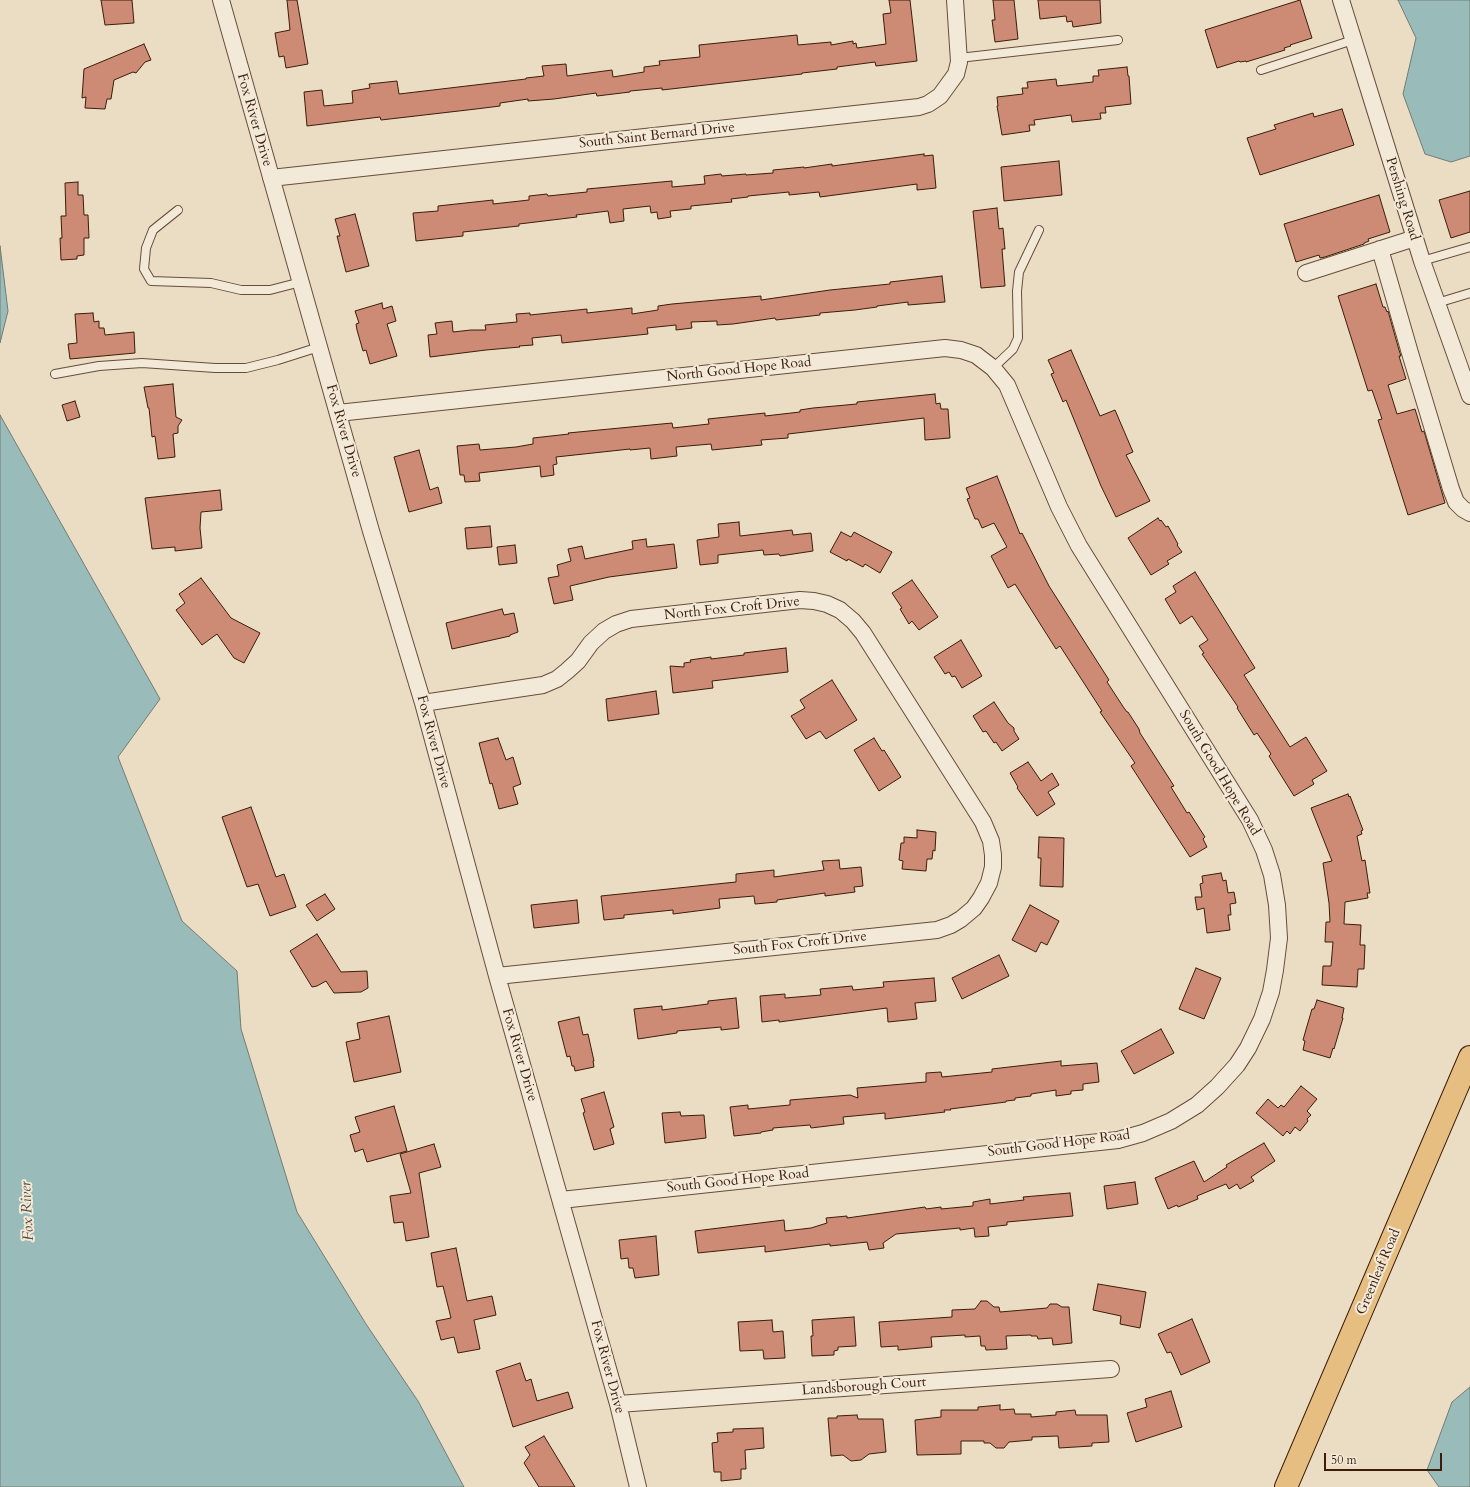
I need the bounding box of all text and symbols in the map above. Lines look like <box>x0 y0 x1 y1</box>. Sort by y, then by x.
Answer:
street label: Fox River Drive <box>233 72 275 168</box>
street label: South Saint Bernard Drive <box>578 119 736 153</box>
street label: Pershing Road <box>1381 155 1423 243</box>
street label: North Good Hope Road <box>666 354 812 386</box>
street label: Fox River Drive <box>322 383 364 479</box>
street label: North Fox Croft Drive <box>663 594 801 624</box>
street label: Fox River Drive <box>412 693 454 791</box>
street label: South Good Hope Road <box>1175 707 1263 839</box>
street label: South Fox Croft Drive <box>732 929 868 959</box>
street label: Fox River Drive <box>498 1007 540 1103</box>
street label: South Good Hope Road <box>987 1127 1131 1161</box>
street label: South Good Hope Road <box>666 1165 810 1197</box>
water label: Fox River <box>17 1181 39 1241</box>
street label: Greenleaf Road <box>1353 1227 1405 1317</box>
street label: Fox River Drive <box>586 1318 628 1416</box>
street label: Landsborough Court <box>801 1374 927 1400</box>
scale bar <box>1326 1445 1444 1471</box>
text: 50 m <box>1331 1452 1357 1468</box>

